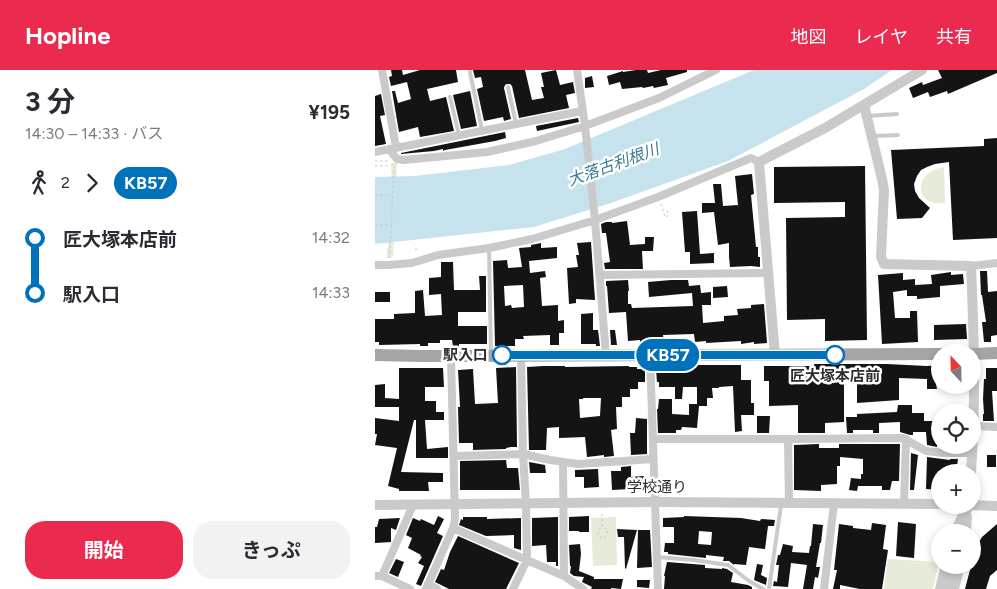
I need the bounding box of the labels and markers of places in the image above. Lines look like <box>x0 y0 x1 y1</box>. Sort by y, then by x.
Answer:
marker: 駅入口 <box>492 345 512 365</box>
marker: 匠大塚本店前 <box>825 345 845 365</box>
place label: 駅入口 <box>443 346 488 364</box>
place label: 匠大塚本店前 <box>790 367 880 385</box>

